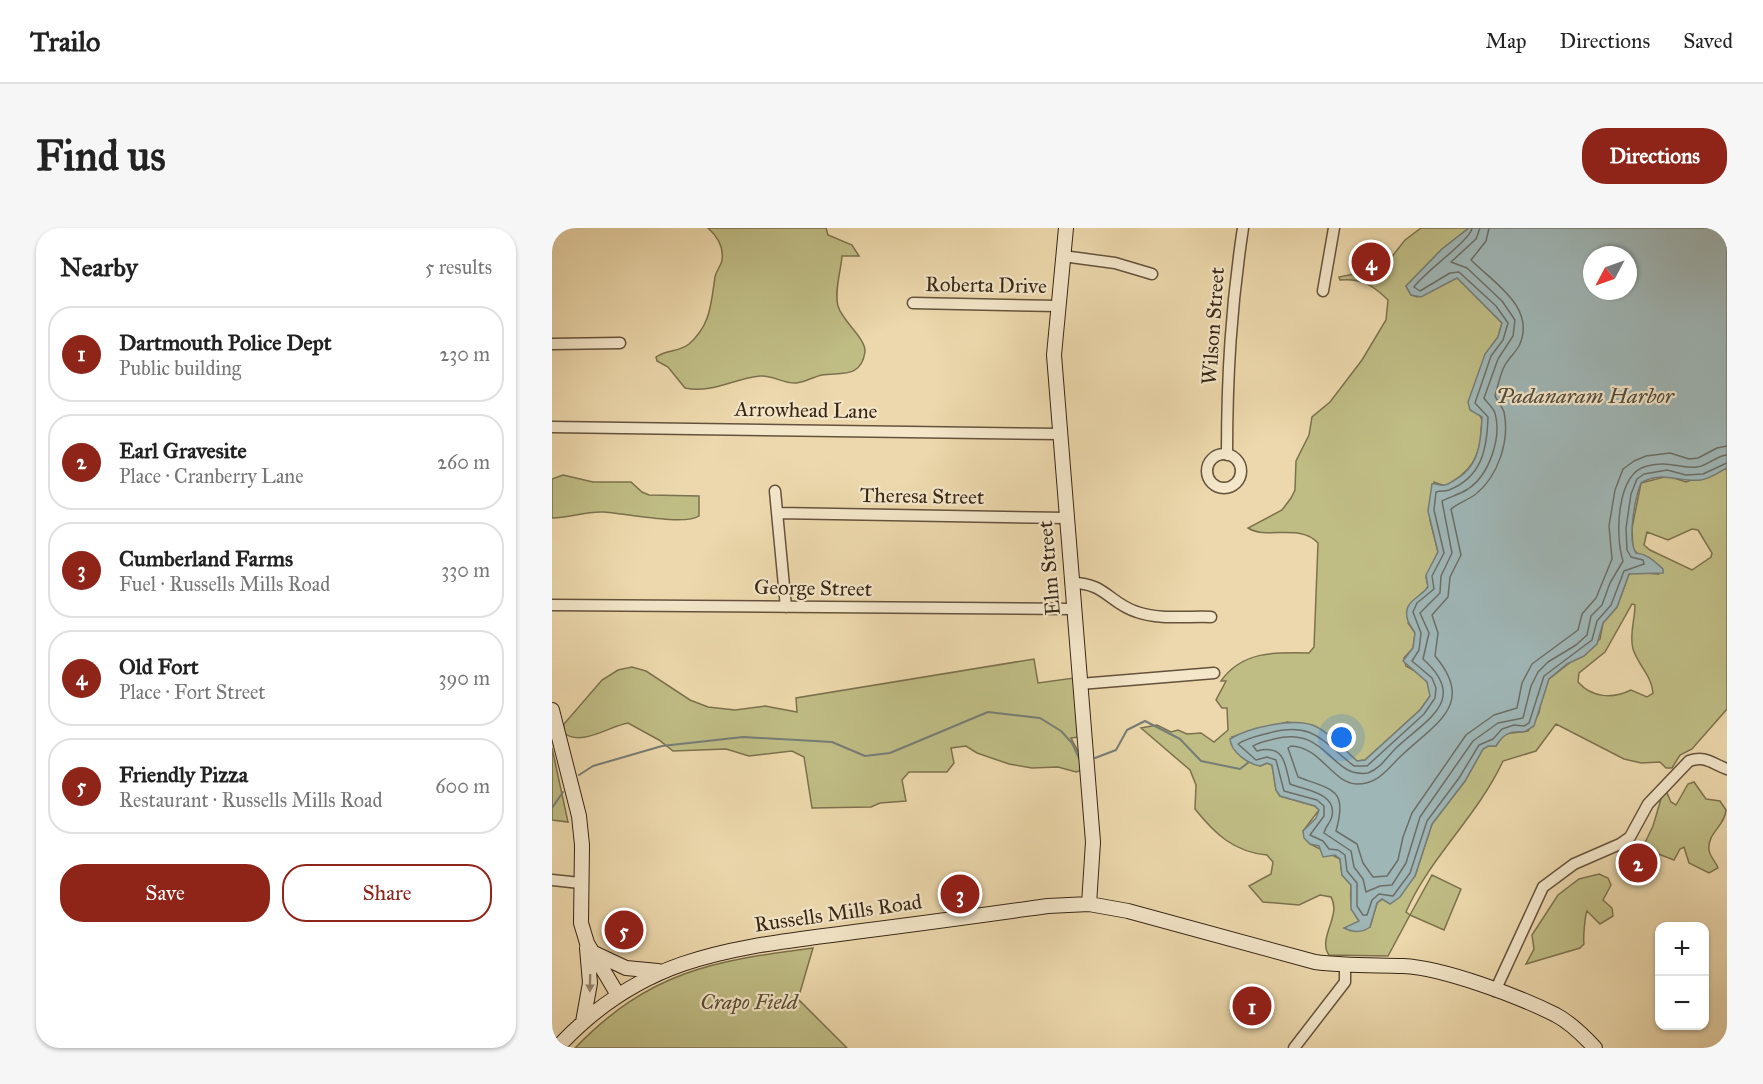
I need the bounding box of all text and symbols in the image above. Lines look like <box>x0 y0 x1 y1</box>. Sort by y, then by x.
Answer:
text: Trailo <box>30 24 100 59</box>
text: Map <box>1486 28 1527 54</box>
text: Directions <box>1560 28 1650 54</box>
text: Saved <box>1683 28 1733 54</box>
button: Directions <box>1582 128 1727 184</box>
text: Find us <box>36 130 166 182</box>
pin: 4 <box>1352 240 1390 285</box>
north arrow <box>1583 246 1637 300</box>
text: Nearby <box>60 251 138 283</box>
text: 5 results <box>425 255 492 279</box>
street label: Wilson Street <box>1196 266 1230 386</box>
street label: Roberta Drive <box>925 271 1047 299</box>
text: Dartmouth Police Dept <box>119 329 331 356</box>
text: 1 <box>78 342 85 366</box>
text: 230 m <box>439 342 490 366</box>
text: Public building <box>119 356 241 380</box>
water label: Padanaram Harbor <box>1496 382 1676 409</box>
street label: Arrowhead Lane <box>733 396 878 424</box>
text: Earl Gravesite <box>119 437 247 464</box>
text: 2 <box>77 450 86 474</box>
text: 260 m <box>437 450 490 474</box>
text: Place · Cranberry Lane <box>119 464 303 488</box>
street label: Theresa Street <box>860 482 985 510</box>
street label: Elm Street <box>1032 519 1066 616</box>
text: Cumberland Farms <box>119 545 293 572</box>
text: 3 <box>78 558 86 582</box>
text: 330 m <box>441 558 490 582</box>
text: Fuel · Russells Mills Road <box>119 572 330 596</box>
street label: George Street <box>754 574 873 602</box>
text: Old Fort <box>119 653 199 680</box>
text: 4 <box>76 666 87 690</box>
text: 390 m <box>439 666 490 690</box>
text: Place · Fort Street <box>119 680 265 704</box>
your location <box>1327 723 1356 752</box>
text: Friendly Pizza <box>119 761 248 788</box>
text: 5 <box>77 774 86 798</box>
text: 600 m <box>435 774 490 798</box>
text: Restaurant · Russells Mills Road <box>119 788 383 812</box>
pin: 2 <box>1618 840 1658 886</box>
button: Save <box>60 864 270 922</box>
button: Share <box>282 864 492 922</box>
pin: 3 <box>940 872 980 916</box>
street label: Russells Mills Road <box>752 888 924 938</box>
pin: 5 <box>604 908 644 952</box>
map controls <box>1655 922 1709 1030</box>
button: + <box>1655 922 1709 976</box>
one-way arrow <box>585 973 594 992</box>
button: − <box>1655 976 1709 1030</box>
pin: 1 <box>1232 984 1272 1028</box>
park label: Crapo Field <box>700 989 800 1015</box>

